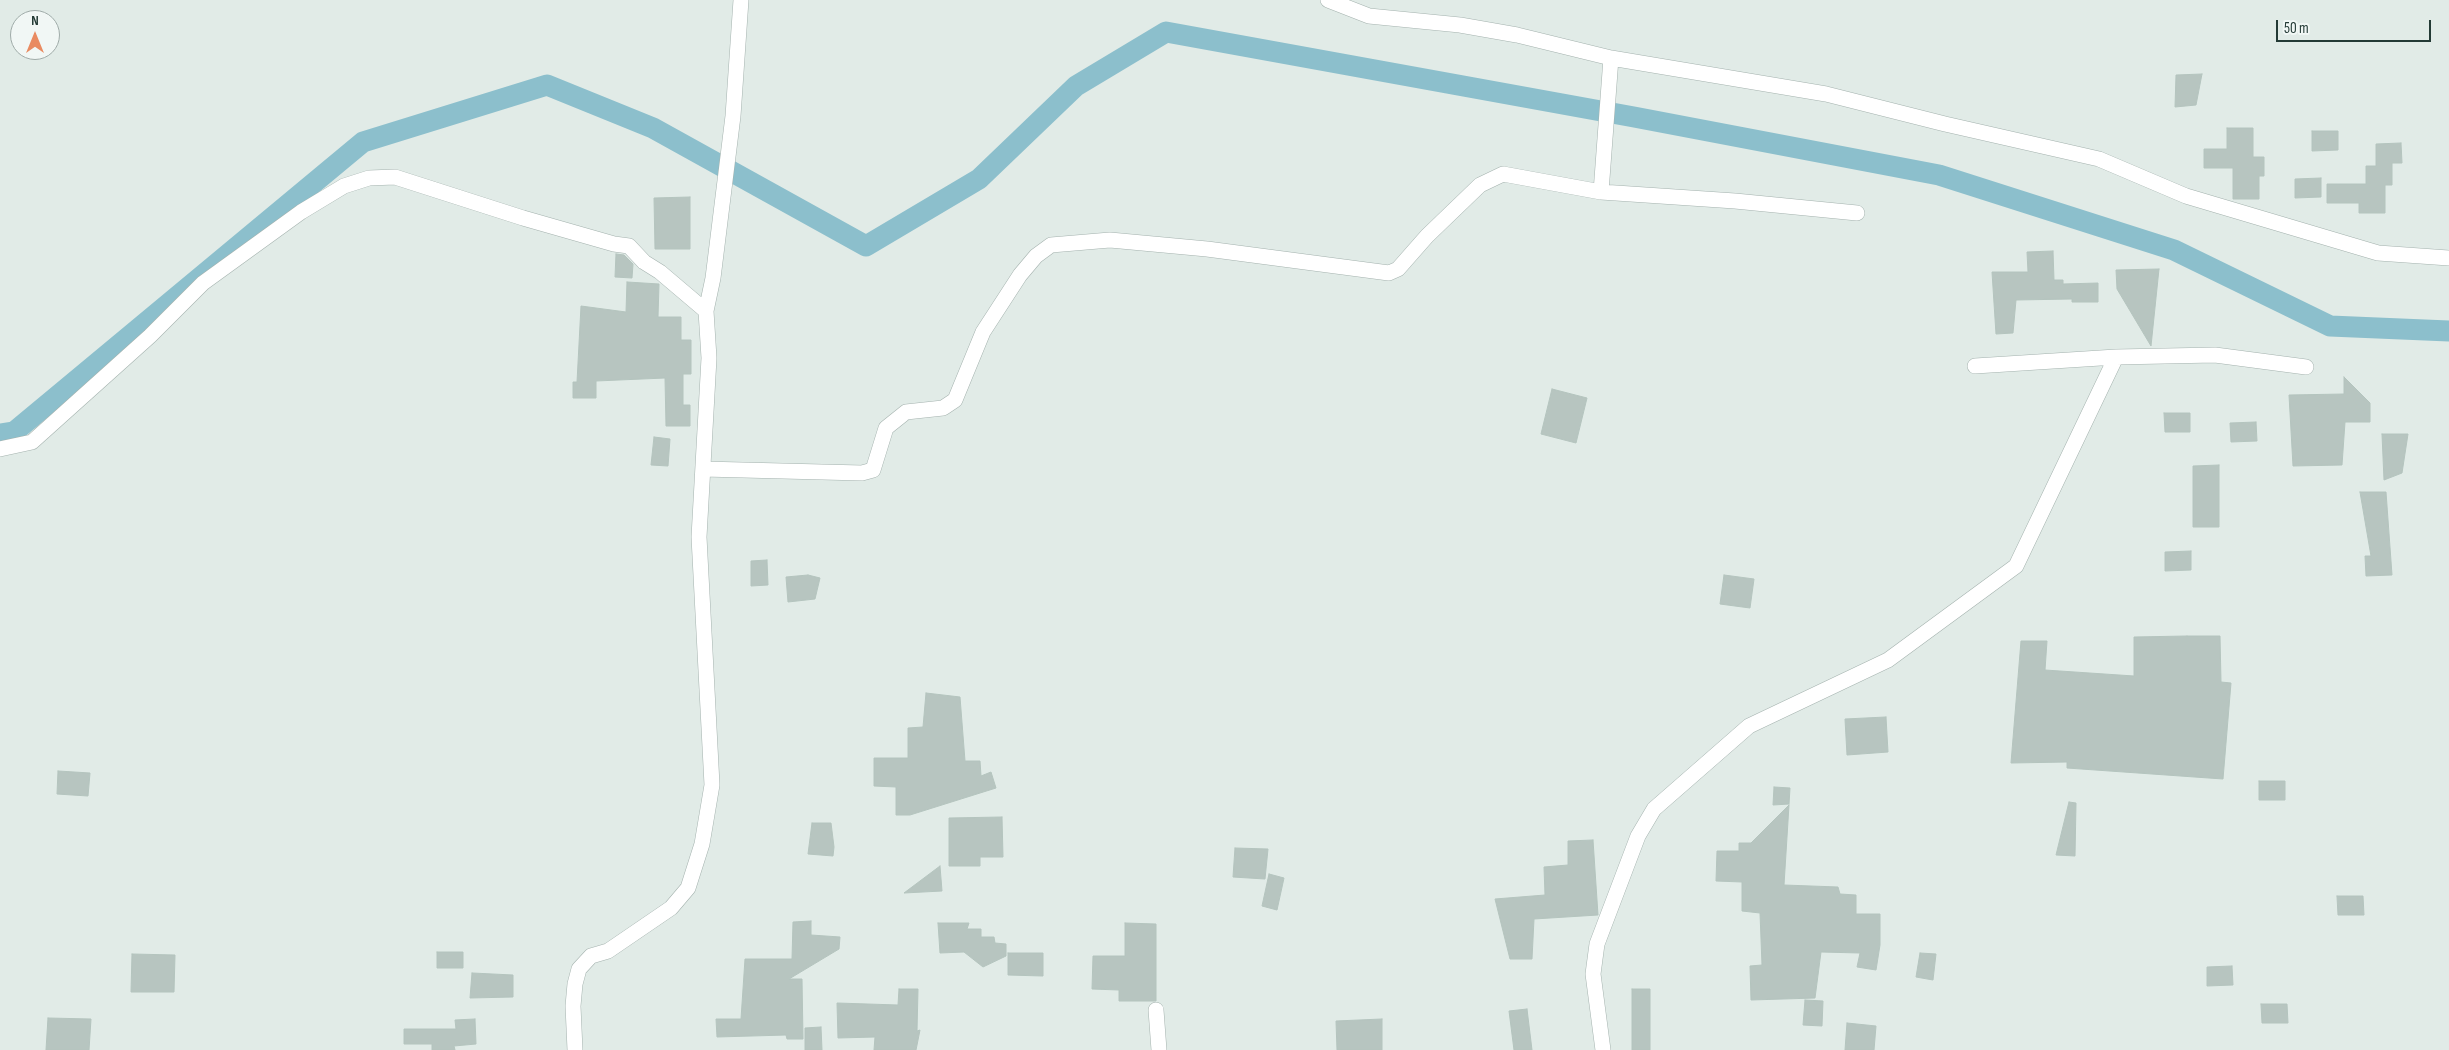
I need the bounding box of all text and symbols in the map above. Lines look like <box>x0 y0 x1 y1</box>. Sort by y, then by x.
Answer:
north arrow <box>10 10 60 60</box>
scale bar <box>2279 10 2434 42</box>
text: N <box>31 12 39 29</box>
text: 50 m <box>2284 19 2309 38</box>

